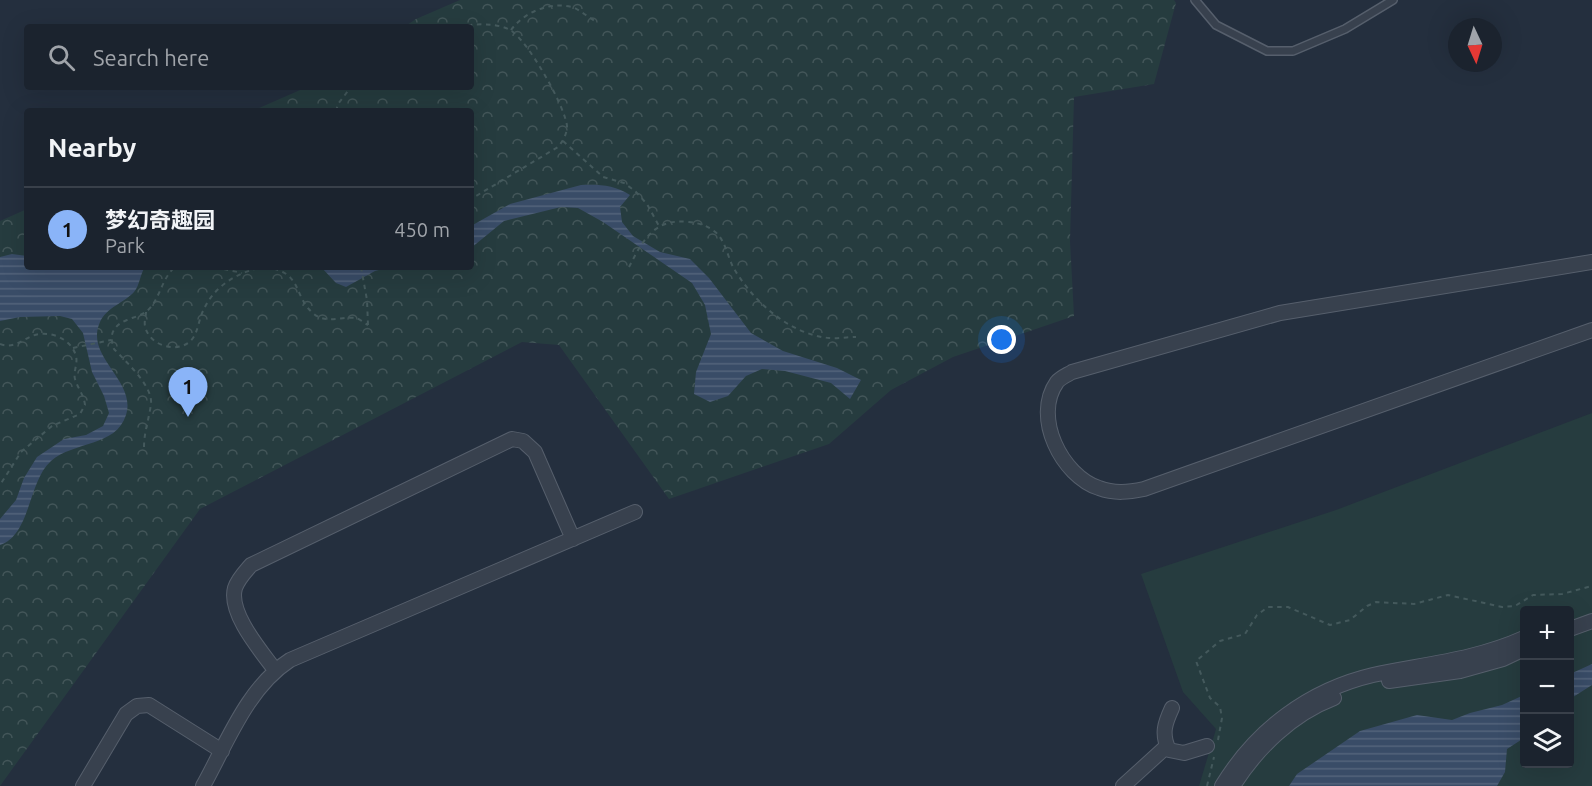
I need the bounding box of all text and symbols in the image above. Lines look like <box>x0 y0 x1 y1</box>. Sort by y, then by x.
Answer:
north arrow <box>1448 18 1502 72</box>
search box <box>24 24 474 90</box>
icon: search <box>45 41 78 74</box>
text: Search here <box>93 45 209 70</box>
text: Nearby <box>48 133 136 162</box>
text: 梦幻奇趣园 <box>105 207 215 232</box>
text: 1 <box>62 218 73 241</box>
text: 450 m <box>394 218 450 241</box>
text: Park <box>105 234 145 257</box>
your location <box>987 325 1016 354</box>
pin: 1 <box>168 368 207 417</box>
map controls <box>1520 606 1574 768</box>
button: + <box>1520 606 1574 660</box>
button: − <box>1520 660 1574 714</box>
button: layers <box>1520 714 1574 768</box>

